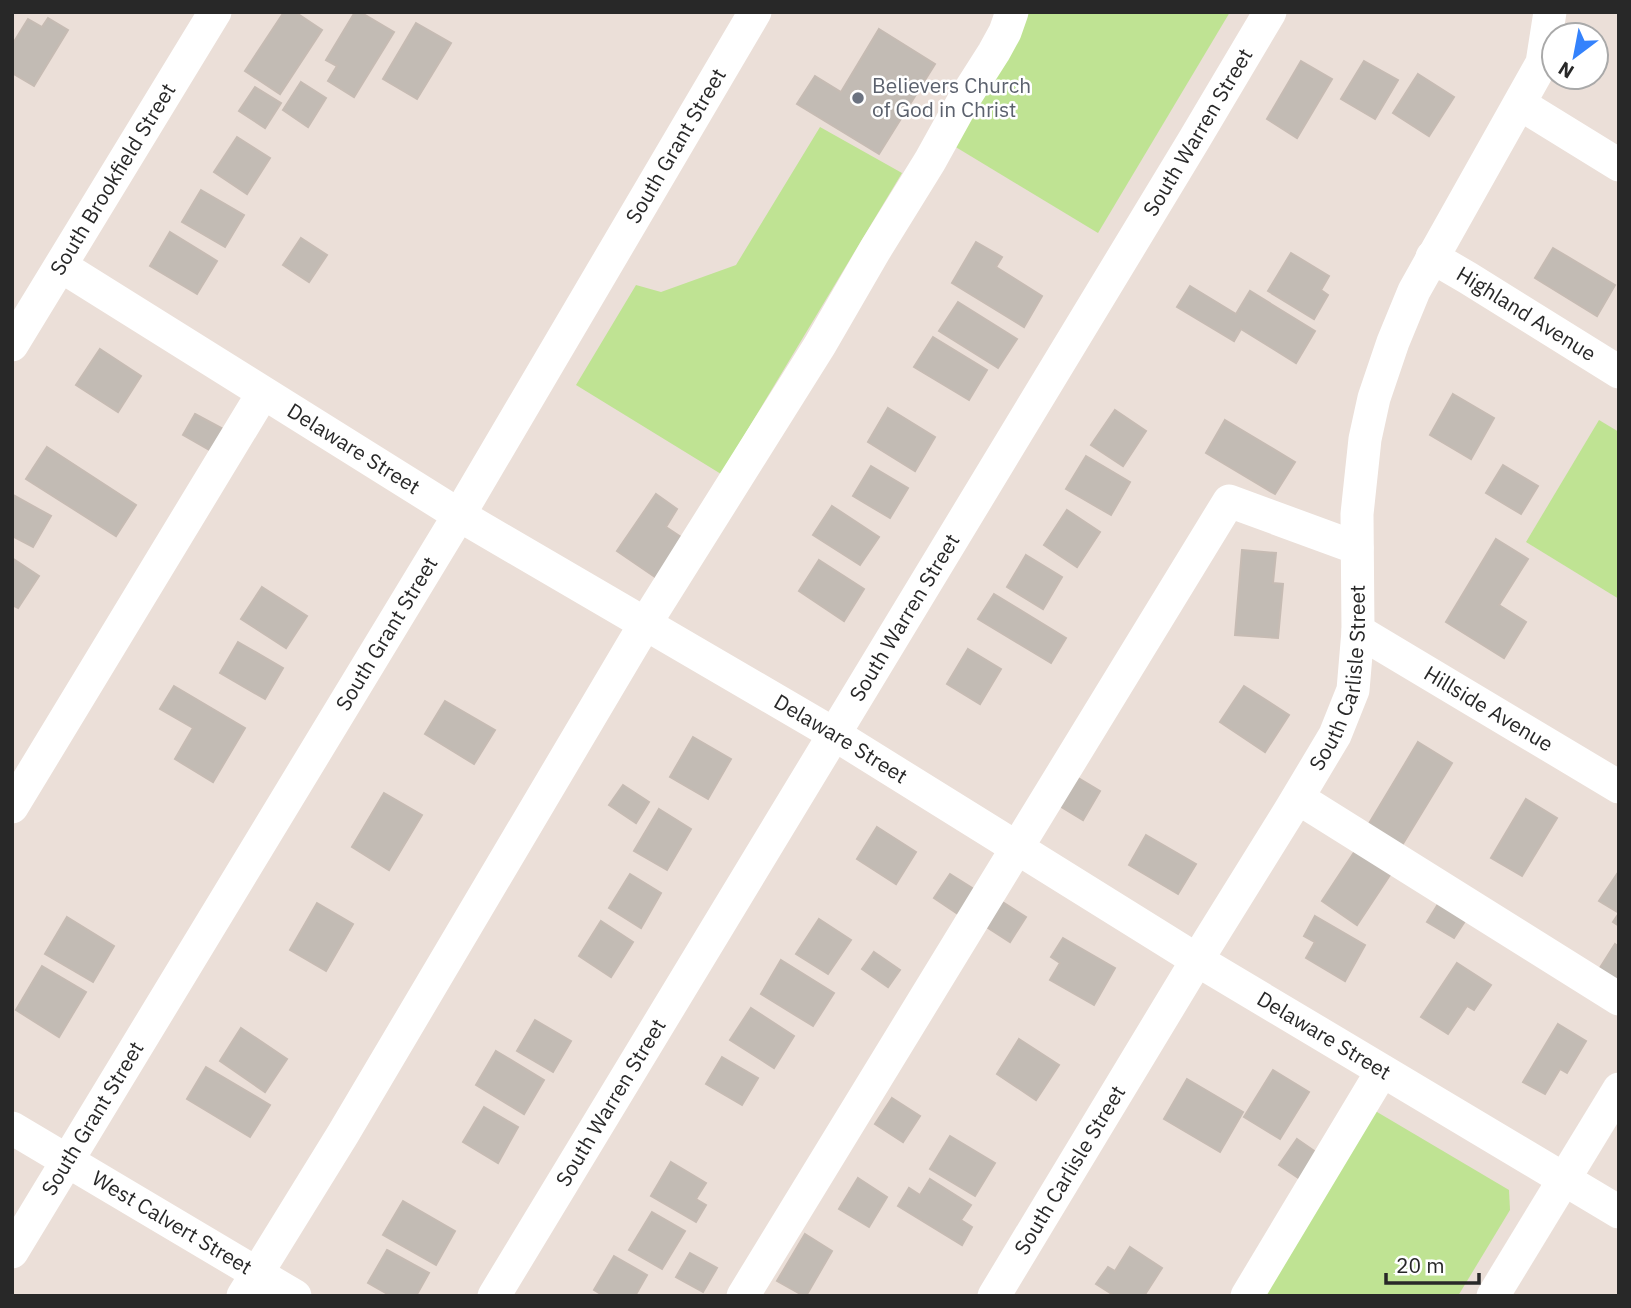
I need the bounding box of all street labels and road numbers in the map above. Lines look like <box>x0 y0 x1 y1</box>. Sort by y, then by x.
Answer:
street label: South Warren Street <box>1136 43 1258 221</box>
street label: South Grant Street <box>619 63 732 228</box>
street label: South Brookfield Street <box>43 78 181 280</box>
street label: Highland Avenue <box>1452 259 1602 367</box>
street label: Delaware Street <box>282 396 426 500</box>
street label: South Warren Street <box>842 528 965 706</box>
street label: South Grant Street <box>329 551 444 716</box>
street label: South Carlisle Street <box>1302 584 1371 775</box>
street label: Hillside Avenue <box>1419 659 1559 758</box>
street label: Delaware Street <box>769 687 913 789</box>
street label: Delaware Street <box>1252 984 1396 1086</box>
street label: South Warren Street <box>549 1013 672 1191</box>
street label: South Grant Street <box>35 1036 150 1200</box>
street label: South Carlisle Street <box>1007 1080 1131 1260</box>
street label: West Calvert Street <box>87 1164 258 1280</box>

